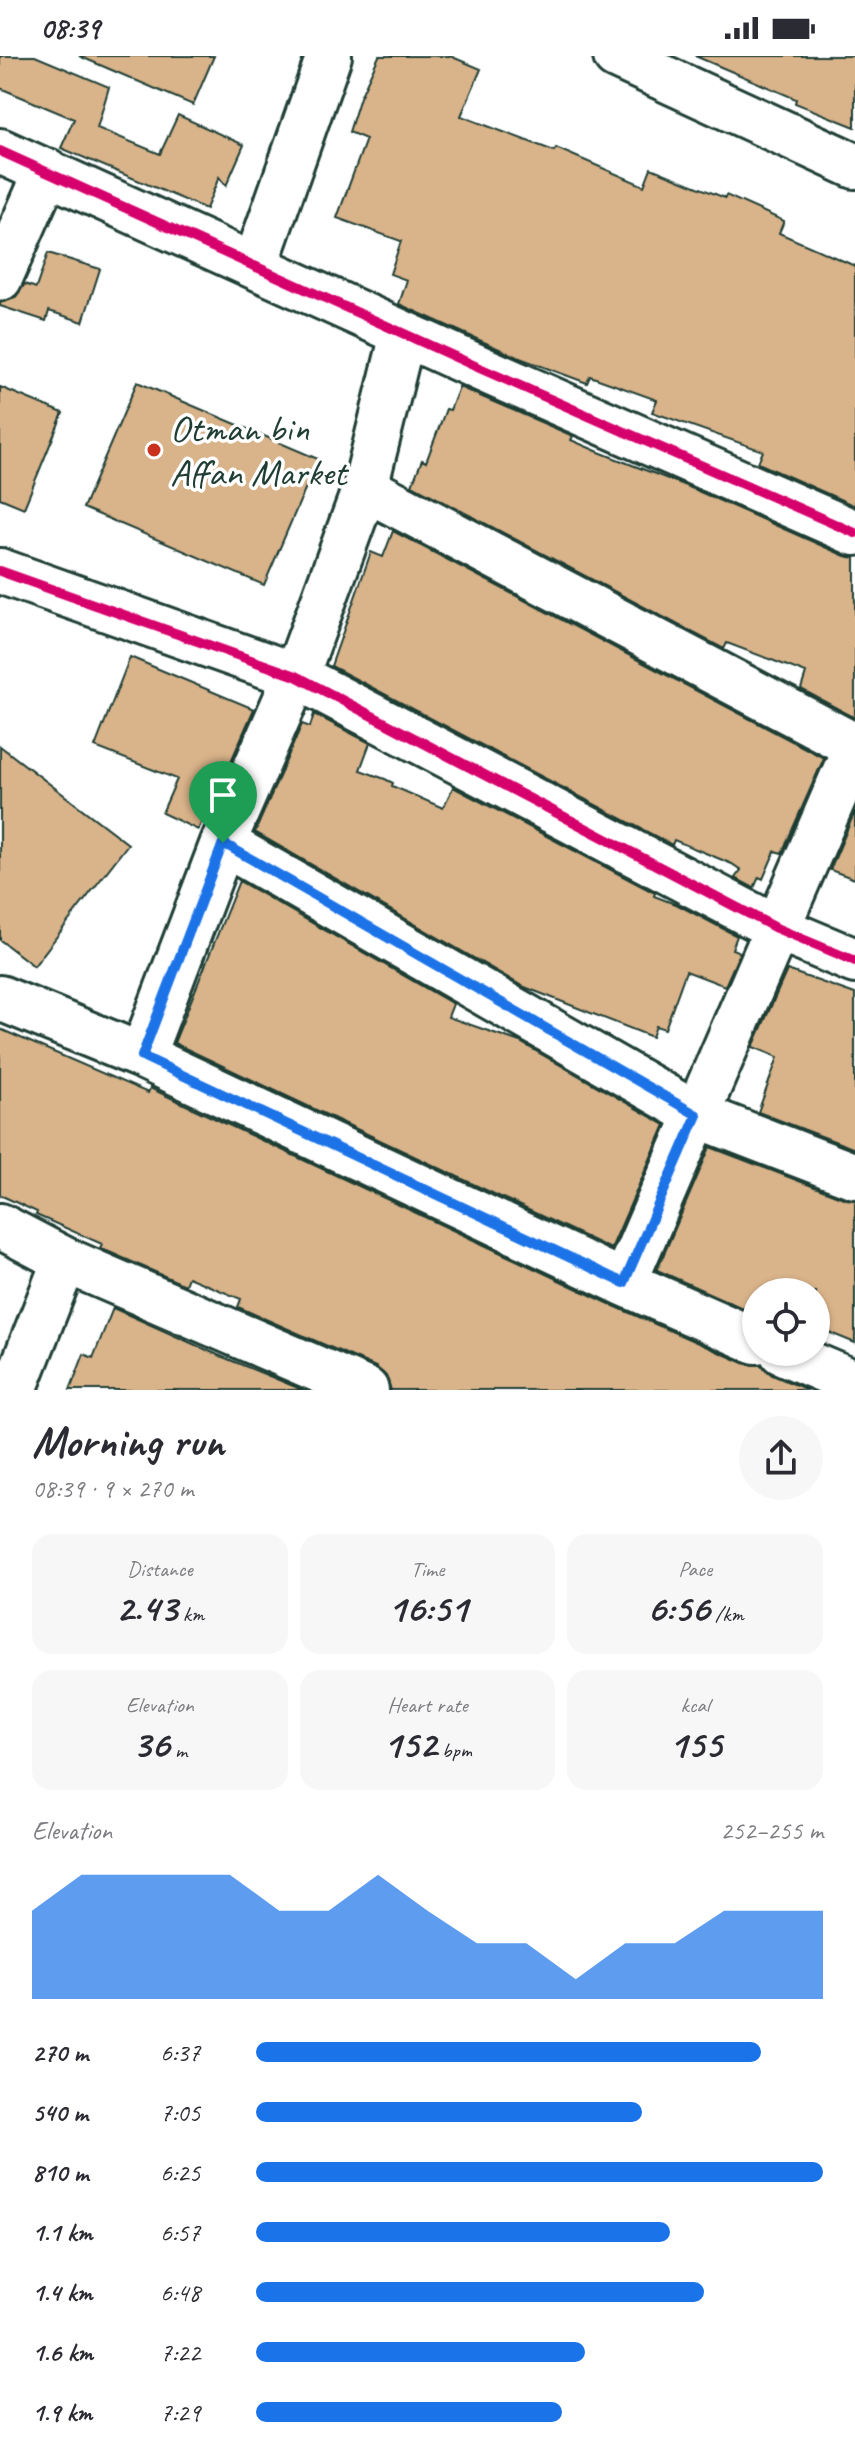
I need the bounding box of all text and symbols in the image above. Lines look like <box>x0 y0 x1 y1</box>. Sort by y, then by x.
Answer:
text: 08:39 <box>40 9 100 47</box>
place label: Otman bin Affan Market <box>170 405 349 496</box>
marker: Otman bin Affan Market <box>145 441 163 459</box>
pin <box>189 761 257 843</box>
icon: arrive <box>201 773 245 817</box>
map controls <box>742 1278 830 1366</box>
button: locate <box>742 1278 830 1366</box>
text: Morning run <box>32 1414 224 1469</box>
button: share <box>739 1416 823 1500</box>
text: 08:39 · 9 × 270 m <box>32 1472 193 1505</box>
text: Distance <box>127 1555 193 1583</box>
text: Time <box>411 1555 444 1583</box>
text: Pace <box>678 1555 712 1583</box>
text: 2.43 <box>115 1583 177 1633</box>
text: 16:51 <box>387 1583 468 1633</box>
text: 6:56 <box>647 1583 710 1633</box>
text: km <box>177 1600 204 1628</box>
text: /km <box>710 1600 744 1628</box>
text: Elevation <box>126 1691 194 1719</box>
text: Heart rate <box>387 1691 468 1719</box>
text: kcal <box>681 1691 710 1719</box>
text: 36 <box>133 1719 169 1769</box>
text: 152 <box>383 1719 436 1769</box>
text: 155 <box>669 1719 722 1769</box>
text: m <box>169 1736 187 1764</box>
text: bpm <box>436 1736 472 1764</box>
text: Elevation <box>32 1814 112 1847</box>
text: 252–255 m <box>720 1814 823 1847</box>
text: 270 m <box>32 2036 88 2069</box>
text: 6:37 <box>160 2036 200 2069</box>
text: 540 m <box>32 2096 88 2129</box>
text: 7:05 <box>160 2096 200 2129</box>
text: 810 m <box>32 2156 88 2189</box>
text: 6:25 <box>160 2156 200 2189</box>
text: 1.1 km <box>32 2216 92 2249</box>
text: 6:57 <box>160 2216 200 2249</box>
text: 1.4 km <box>32 2276 92 2309</box>
text: 6:48 <box>160 2276 200 2309</box>
text: 1.6 km <box>32 2336 93 2369</box>
text: 7:22 <box>160 2336 200 2369</box>
text: 1.9 km <box>32 2396 92 2429</box>
text: 7:29 <box>160 2396 200 2429</box>

